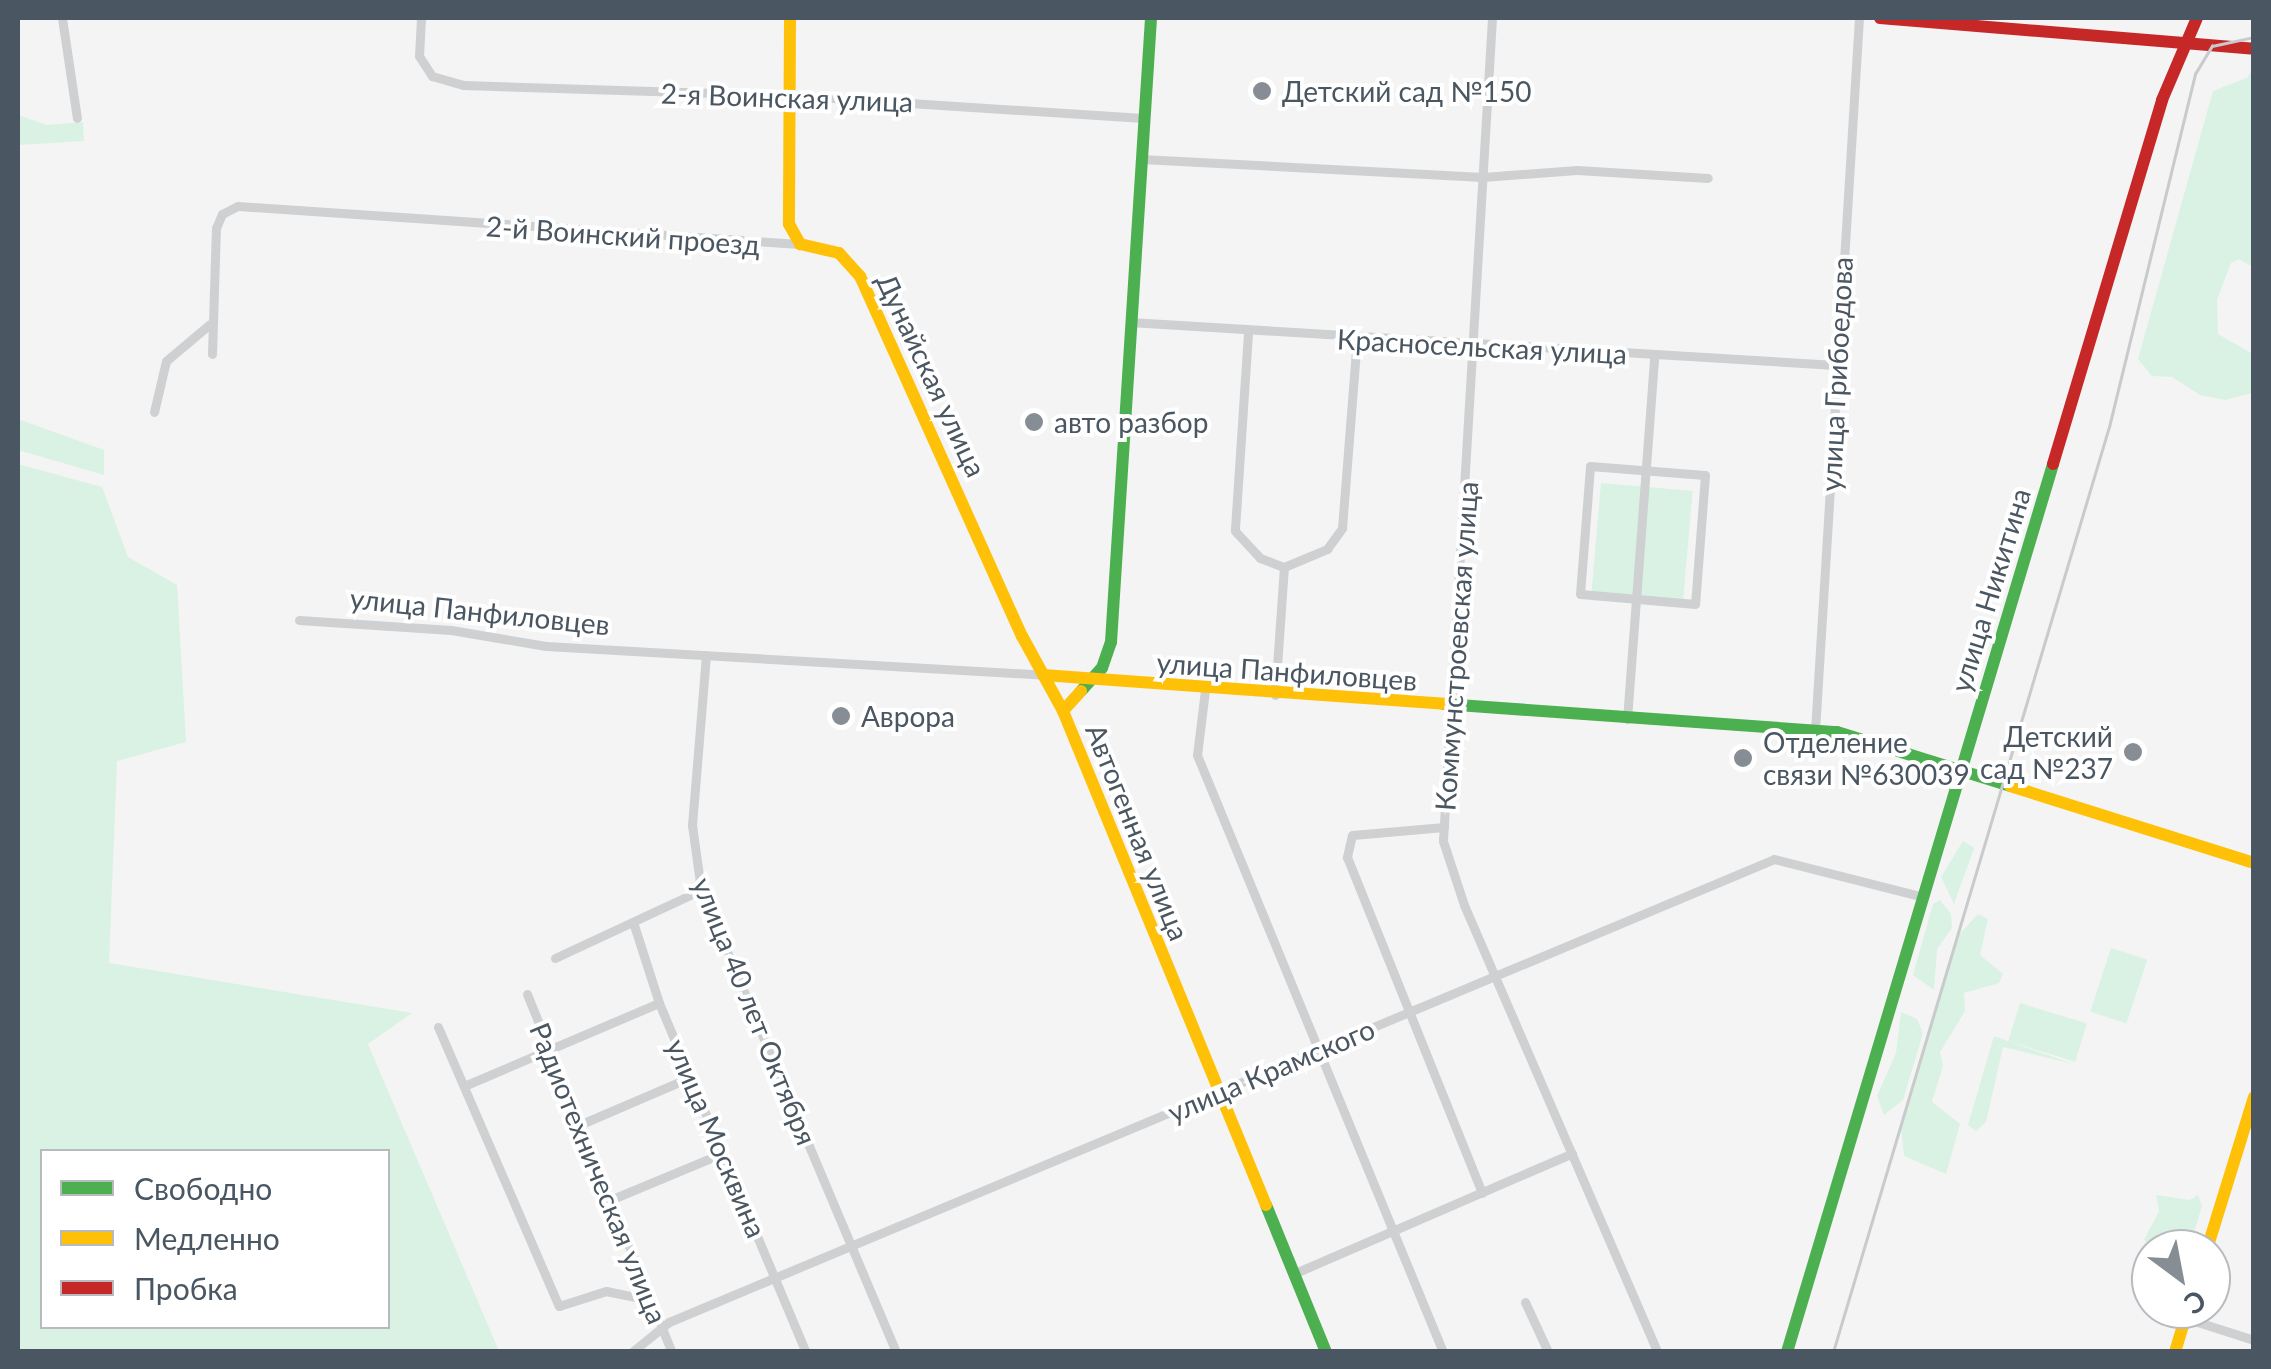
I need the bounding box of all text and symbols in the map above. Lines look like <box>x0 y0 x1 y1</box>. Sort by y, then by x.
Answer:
place label: Детский сад №150 <box>1282 74 1531 108</box>
street label: 2-я Воинская улица <box>660 76 914 118</box>
marker: Детский сад №150 <box>1251 80 1273 102</box>
street label: 2-й Воинский проезд <box>485 209 761 261</box>
street label: улица Грибоедова <box>1813 256 1859 492</box>
street label: Дунайская улица <box>870 268 994 482</box>
street label: Красносельская улица <box>1336 322 1628 370</box>
place label: авто разбор <box>1054 405 1208 439</box>
marker: авто разбор <box>1023 411 1045 433</box>
street label: Коммунстроевская улица <box>1428 480 1484 812</box>
street label: улица Никитина <box>1943 484 2037 696</box>
street label: улица Панфиловцев <box>349 581 611 641</box>
street label: улица Панфиловцев <box>1156 645 1418 697</box>
place label: Аврора <box>861 699 955 733</box>
marker: Аврора <box>830 705 852 727</box>
street label: Автогенная улица <box>1079 719 1197 945</box>
place label: Детский сад №237 <box>1980 719 2113 785</box>
place label: Отделение связи №630039 <box>1763 725 1970 791</box>
marker: Детский сад №237 <box>2122 741 2144 763</box>
marker: Отделение связи №630039 <box>1732 747 1754 769</box>
street label: улица 40 лет Октября <box>686 872 824 1150</box>
street label: улица Крамского <box>1162 1011 1380 1129</box>
street label: Радиотехническая улица <box>523 1018 675 1328</box>
street label: улица Москвина <box>660 1034 774 1242</box>
legend <box>40 1149 390 1329</box>
text: Свободно <box>134 1170 272 1206</box>
text: Медленно <box>134 1220 280 1256</box>
north arrow <box>2131 1229 2231 1329</box>
text: Пробка <box>134 1270 238 1306</box>
text: С <box>2179 1283 2213 1322</box>

